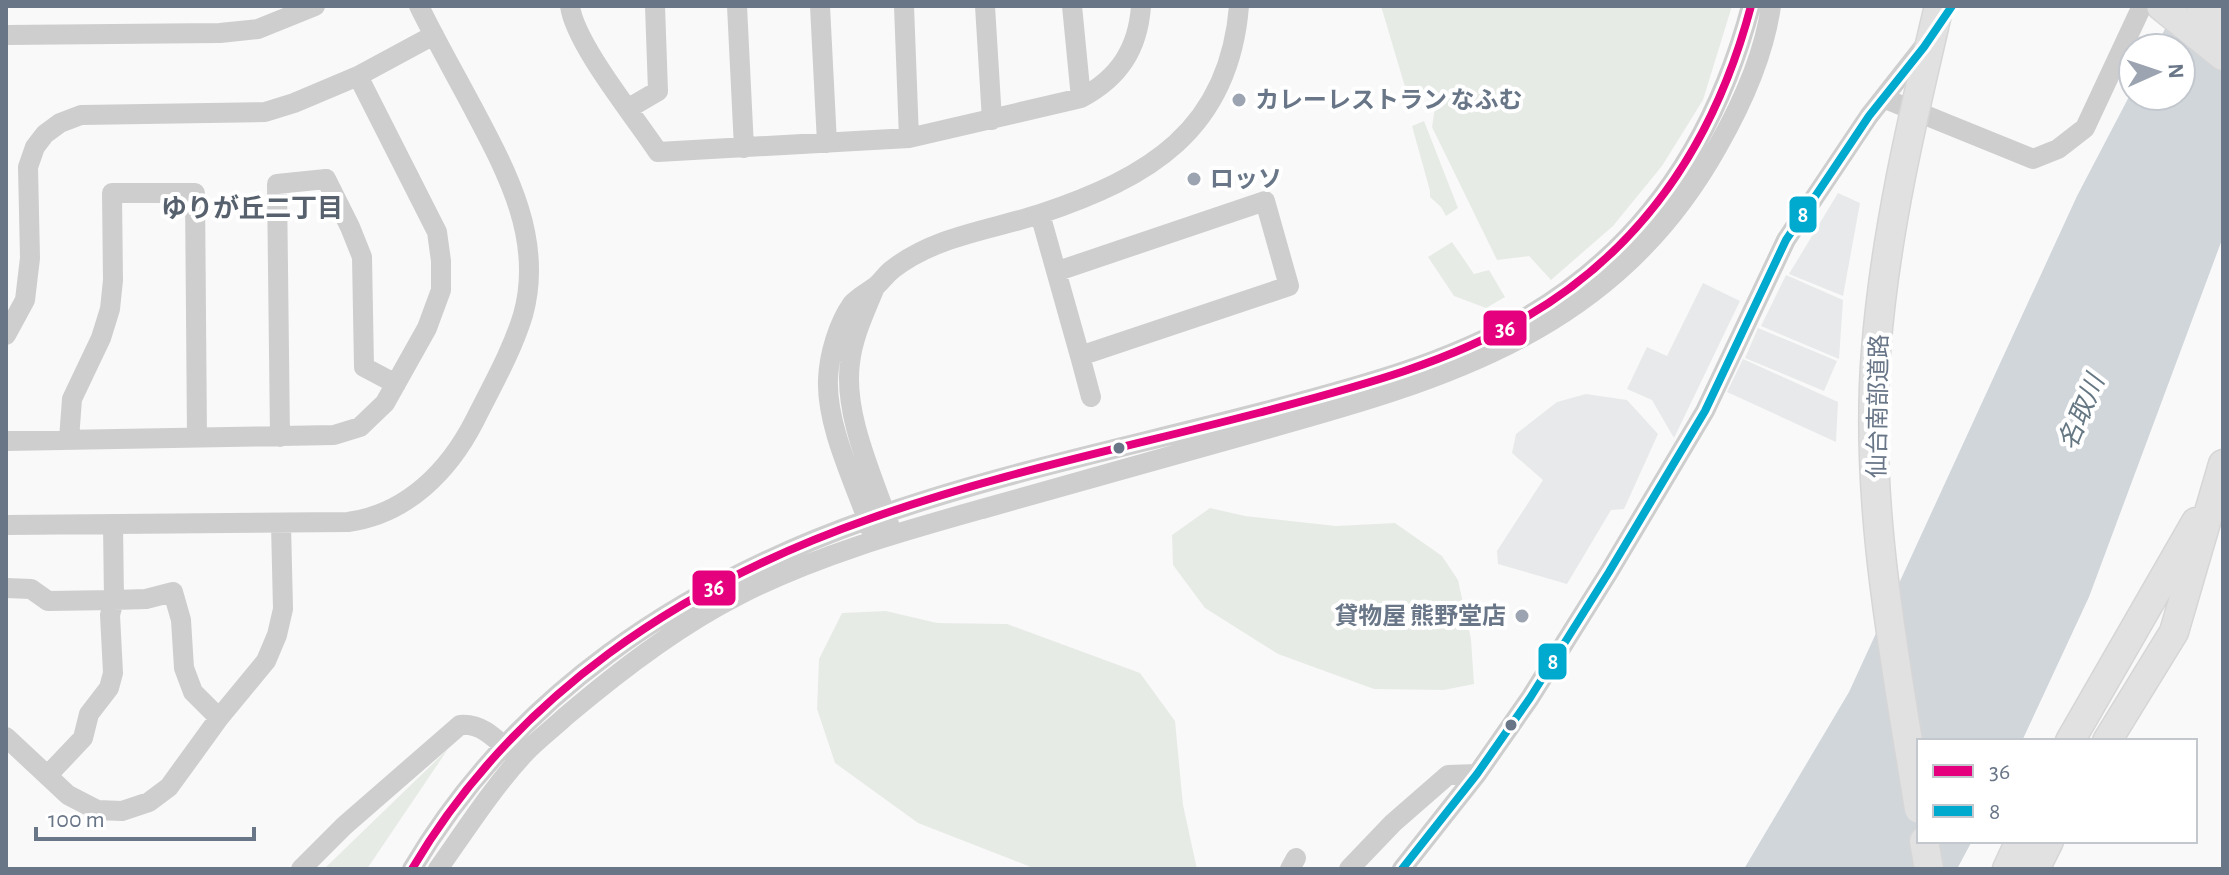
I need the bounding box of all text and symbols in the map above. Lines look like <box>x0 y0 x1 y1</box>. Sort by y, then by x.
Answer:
north arrow <box>2117 32 2197 112</box>
text: N <box>2165 63 2187 79</box>
place label: カレーレストラン なふむ <box>1255 88 1523 113</box>
marker: カレーレストラン なふむ <box>1230 91 1248 109</box>
place label: ロッソ <box>1210 168 1282 192</box>
marker: ロッソ <box>1185 170 1203 188</box>
district label: ゆりが丘二丁目 <box>161 194 343 222</box>
line badge: 8 <box>1788 195 1818 234</box>
text: 8 <box>1798 204 1808 226</box>
line badge: 36 <box>1482 309 1528 347</box>
text: 36 <box>1495 318 1515 340</box>
street label: 仙台南部道路 <box>1864 334 1892 478</box>
water label: 名取川 <box>2054 368 2110 453</box>
unlabelled marker <box>1111 440 1127 456</box>
line badge: 36 <box>691 569 737 607</box>
text: 36 <box>704 577 724 599</box>
place label: 貸物屋 熊野堂店 <box>1334 603 1506 629</box>
marker: 貸物屋 熊野堂店 <box>1513 607 1531 625</box>
line badge: 8 <box>1537 642 1568 681</box>
text: 8 <box>1548 651 1558 673</box>
unlabelled marker <box>1503 717 1519 733</box>
legend <box>1917 739 2197 843</box>
text: 36 <box>1989 760 2010 784</box>
scale bar <box>36 791 254 841</box>
text: 8 <box>1989 800 2000 824</box>
text: 100 m <box>48 808 105 832</box>

